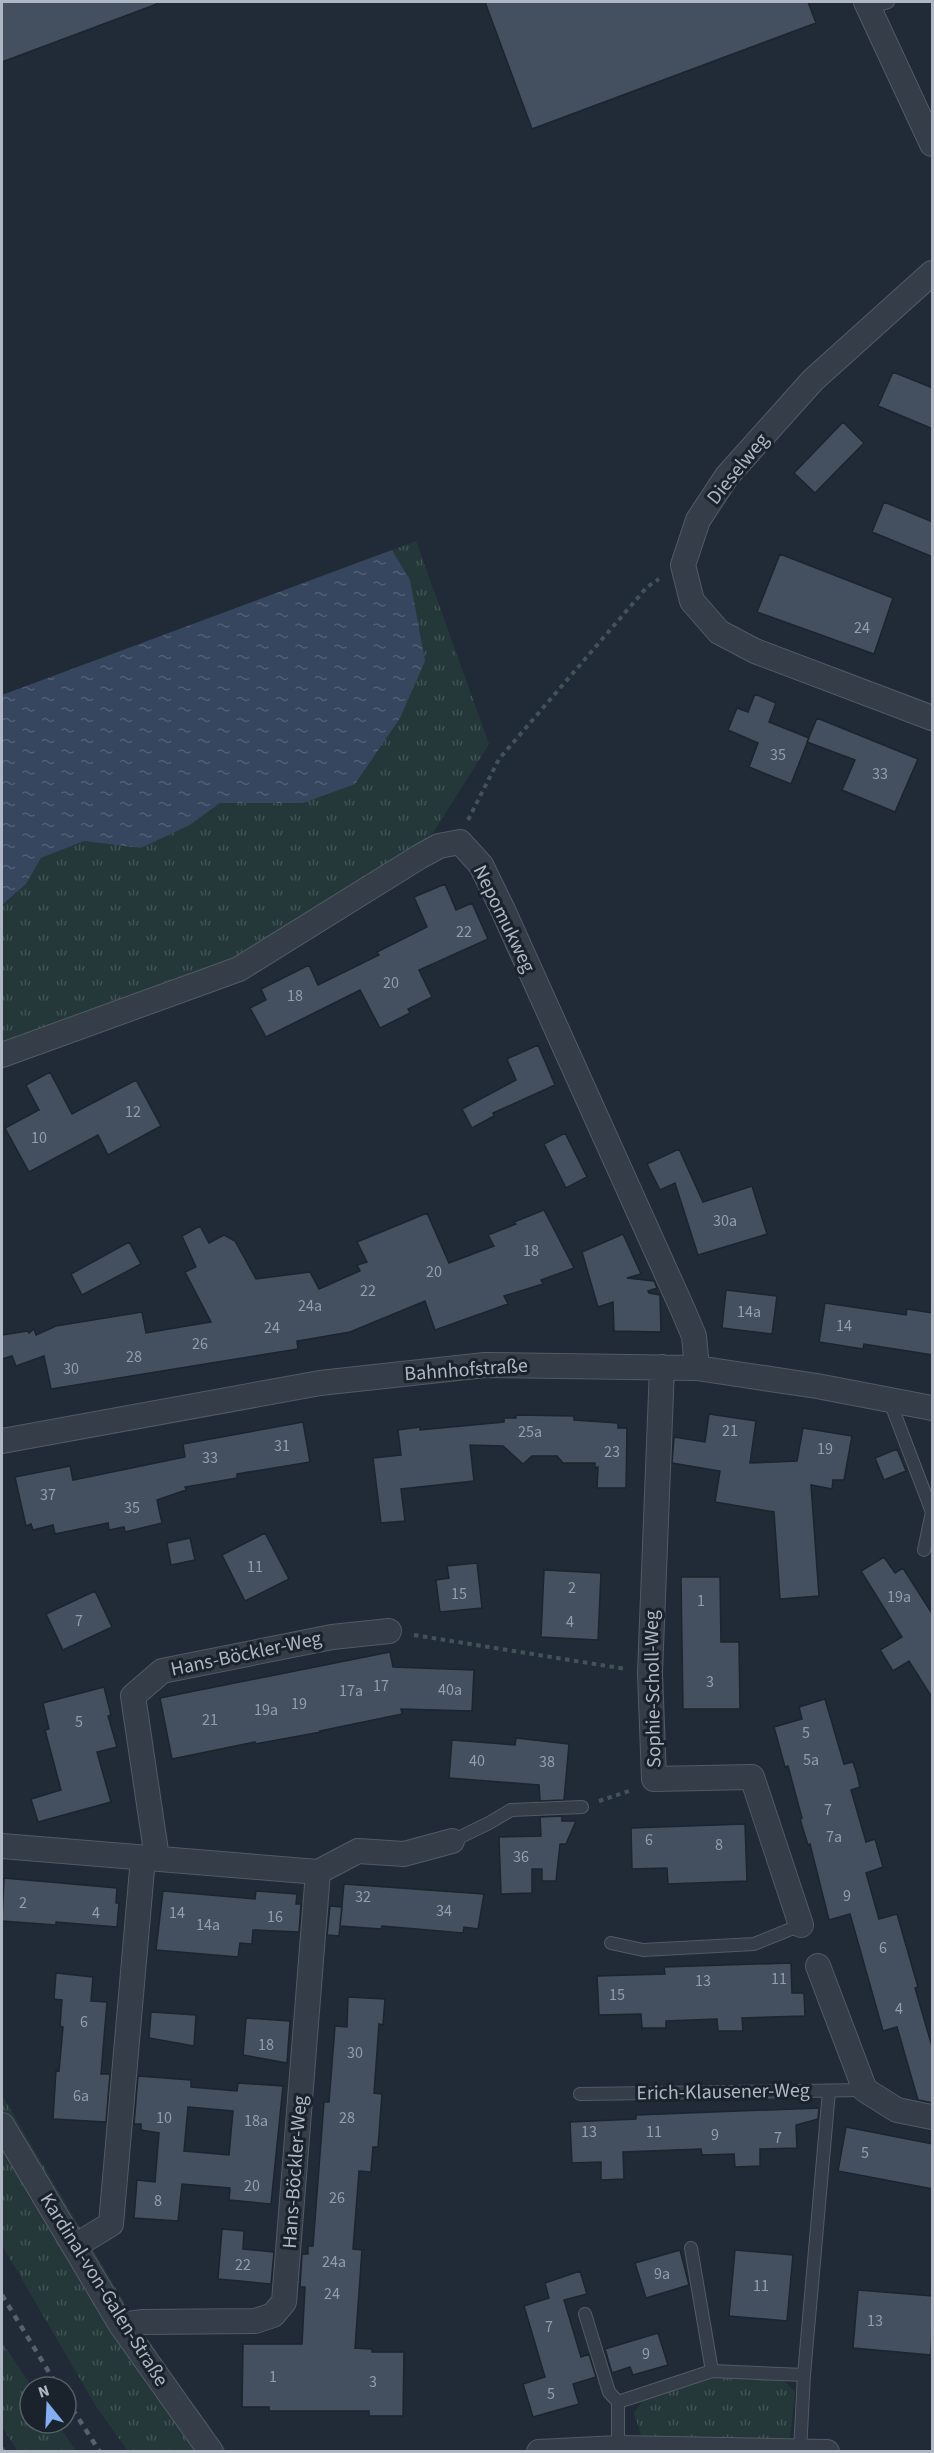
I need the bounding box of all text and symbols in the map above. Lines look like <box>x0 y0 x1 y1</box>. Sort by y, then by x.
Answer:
street label: Dieselweg <box>700 427 776 511</box>
house number: 24 <box>854 617 870 639</box>
house number: 35 <box>770 744 786 766</box>
house number: 33 <box>872 763 888 785</box>
street label: Nepomukweg <box>466 861 542 977</box>
house number: 22 <box>456 921 472 943</box>
house number: 20 <box>383 972 399 994</box>
house number: 18 <box>287 985 303 1007</box>
house number: 12 <box>125 1101 141 1123</box>
house number: 10 <box>31 1127 47 1149</box>
house number: 30a <box>713 1210 737 1232</box>
house number: 18 <box>523 1240 539 1262</box>
house number: 20 <box>426 1261 442 1283</box>
house number: 22 <box>360 1280 376 1302</box>
house number: 24a <box>298 1295 322 1317</box>
house number: 14a <box>737 1301 761 1323</box>
house number: 14 <box>836 1315 852 1337</box>
house number: 24 <box>264 1317 280 1339</box>
house number: 26 <box>192 1333 208 1355</box>
house number: 28 <box>126 1346 142 1368</box>
street label: Bahnhofstraße <box>403 1352 529 1388</box>
house number: 30 <box>63 1358 79 1380</box>
house number: 21 <box>722 1420 738 1442</box>
house number: 25a <box>518 1421 542 1443</box>
house number: 31 <box>274 1435 290 1457</box>
house number: 19 <box>817 1438 833 1460</box>
house number: 23 <box>604 1441 620 1463</box>
house number: 33 <box>202 1447 218 1469</box>
house number: 37 <box>40 1484 56 1506</box>
house number: 35 <box>124 1497 140 1519</box>
house number: 11 <box>247 1556 263 1578</box>
house number: 2 <box>568 1577 576 1599</box>
house number: 15 <box>451 1583 467 1605</box>
house number: 19a <box>887 1586 911 1608</box>
house number: 1 <box>697 1590 705 1612</box>
house number: 7 <box>75 1610 83 1632</box>
street label: Sophie-Scholl-Weg <box>638 1610 668 1768</box>
house number: 4 <box>566 1611 574 1633</box>
street label: Hans-Böckler-Weg <box>168 1624 324 1684</box>
house number: 3 <box>706 1671 714 1693</box>
house number: 17 <box>373 1675 389 1697</box>
house number: 40a <box>438 1679 462 1701</box>
house number: 17a <box>339 1680 363 1702</box>
house number: 19 <box>291 1693 307 1715</box>
house number: 19a <box>254 1699 278 1721</box>
house number: 21 <box>202 1709 218 1731</box>
house number: 5 <box>75 1711 83 1733</box>
house number: 5 <box>802 1722 810 1744</box>
house number: 5a <box>803 1749 819 1771</box>
house number: 40 <box>469 1750 485 1772</box>
house number: 38 <box>539 1751 555 1773</box>
house number: 7 <box>824 1799 832 1821</box>
house number: 7a <box>826 1826 842 1848</box>
house number: 6 <box>645 1829 653 1851</box>
house number: 8 <box>715 1834 723 1856</box>
house number: 36 <box>513 1846 529 1868</box>
house number: 9 <box>843 1885 851 1907</box>
house number: 32 <box>355 1886 371 1908</box>
house number: 2 <box>19 1892 27 1914</box>
house number: 34 <box>436 1900 452 1922</box>
house number: 4 <box>92 1902 100 1924</box>
house number: 14 <box>169 1902 185 1924</box>
house number: 16 <box>267 1906 283 1928</box>
house number: 14a <box>196 1914 220 1936</box>
house number: 6 <box>879 1937 887 1959</box>
house number: 11 <box>771 1968 787 1990</box>
house number: 13 <box>695 1970 711 1992</box>
house number: 15 <box>609 1984 625 2006</box>
house number: 4 <box>895 1998 903 2020</box>
house number: 6 <box>80 2011 88 2033</box>
house number: 18 <box>258 2034 274 2056</box>
house number: 30 <box>347 2042 363 2064</box>
street label: Erich-Klausener-Weg <box>636 2076 810 2108</box>
house number: 6a <box>73 2085 89 2107</box>
street label: Hans-Böckler-Weg <box>276 2094 314 2250</box>
house number: 10 <box>156 2107 172 2129</box>
house number: 28 <box>339 2107 355 2129</box>
house number: 18a <box>244 2110 268 2132</box>
house number: 13 <box>581 2121 597 2143</box>
house number: 11 <box>646 2121 662 2143</box>
house number: 9 <box>711 2124 719 2146</box>
house number: 7 <box>774 2127 782 2149</box>
house number: 5 <box>861 2142 869 2164</box>
house number: 20 <box>244 2175 260 2197</box>
house number: 26 <box>329 2187 345 2209</box>
street label: Kardinal-von-Galen-Straße <box>33 2188 175 2392</box>
house number: 8 <box>154 2190 162 2212</box>
house number: 24a <box>322 2251 346 2273</box>
house number: 22 <box>235 2254 251 2276</box>
house number: 9a <box>654 2263 670 2285</box>
house number: 11 <box>753 2275 769 2297</box>
house number: 24 <box>324 2283 340 2305</box>
house number: 13 <box>867 2310 883 2332</box>
house number: 7 <box>545 2316 553 2338</box>
house number: 9 <box>642 2343 650 2365</box>
house number: 1 <box>269 2366 277 2388</box>
house number: 3 <box>369 2371 377 2393</box>
north arrow <box>18 2375 78 2435</box>
text: N <box>35 2380 52 2404</box>
house number: 5 <box>547 2383 555 2405</box>

